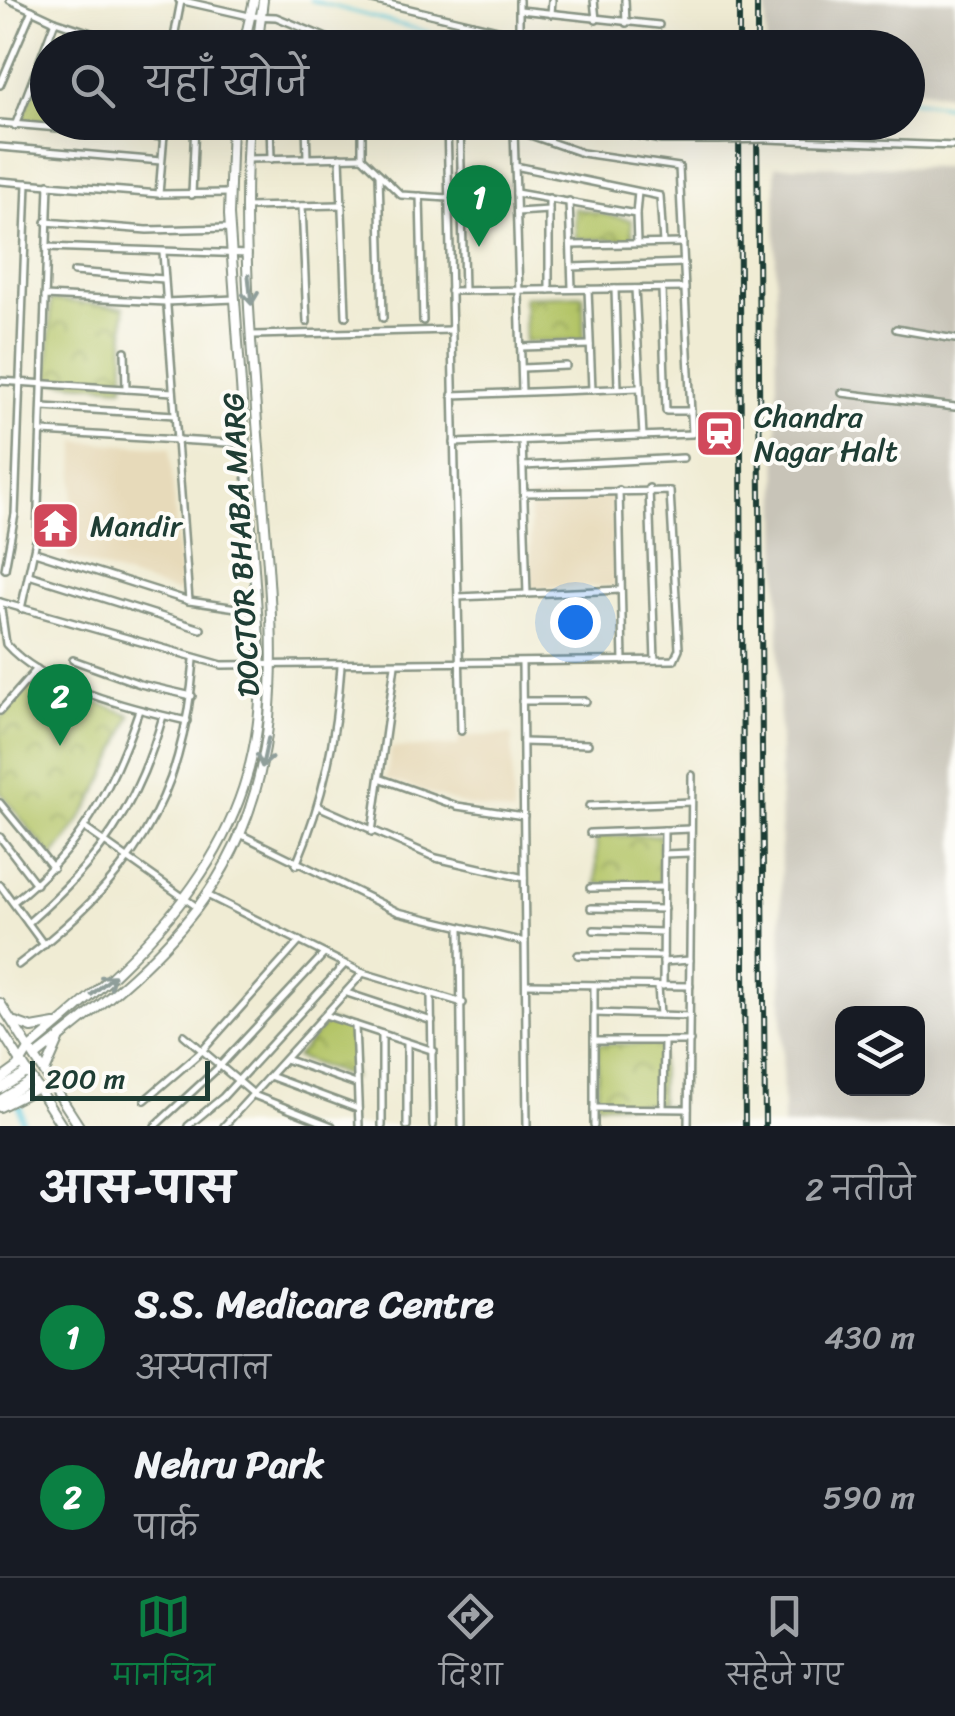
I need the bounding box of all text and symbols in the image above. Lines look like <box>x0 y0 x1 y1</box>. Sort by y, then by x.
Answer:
search box <box>30 30 925 140</box>
text: यहाँ खोजें <box>145 49 308 116</box>
icon: search <box>65 58 120 113</box>
pin: 1 <box>446 164 512 247</box>
one-way arrow <box>240 273 259 305</box>
place label: Chandra Nagar Halt <box>754 390 898 478</box>
street label: DOCTOR BHABA MARG <box>206 391 276 698</box>
station icon: Chandra Nagar Halt <box>693 408 745 460</box>
place label: Mandir <box>90 499 184 553</box>
temple icon: Mandir <box>29 500 81 552</box>
your location <box>550 597 601 648</box>
pin: 2 <box>28 664 92 746</box>
one-way arrow <box>254 736 273 768</box>
one-way arrow <box>90 973 115 996</box>
map controls <box>835 1006 925 1096</box>
button: layers <box>835 1006 925 1096</box>
text: 200 m <box>45 1054 125 1103</box>
scale bar <box>30 1056 210 1100</box>
text: आस-पास <box>40 1151 235 1225</box>
text: 2 नतीजे <box>805 1161 915 1218</box>
text: S.S. Medicare Centre <box>135 1271 494 1338</box>
text: 1 <box>66 1309 79 1366</box>
text: 430 m <box>824 1309 915 1366</box>
text: अस्पताल <box>135 1340 271 1397</box>
text: Nehru Park <box>135 1431 324 1498</box>
text: 2 <box>63 1469 82 1526</box>
text: 590 m <box>823 1469 915 1526</box>
text: पार्क <box>135 1500 198 1557</box>
tab: मानचित्र <box>112 1589 215 1706</box>
tab: दिशा <box>439 1589 502 1706</box>
tab: सहेजे गए <box>727 1589 843 1706</box>

